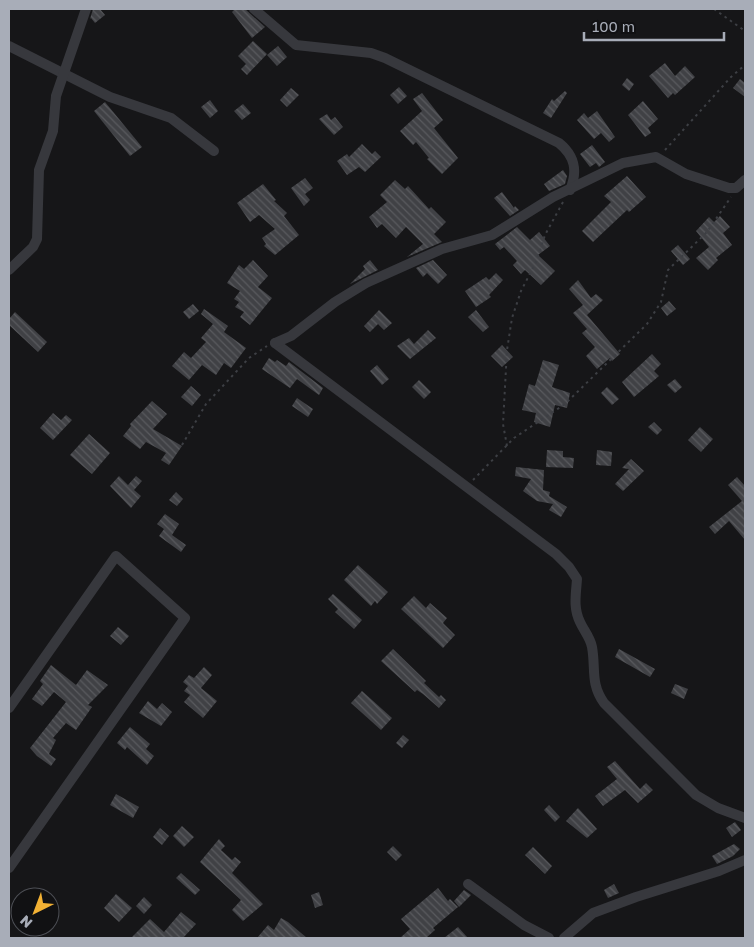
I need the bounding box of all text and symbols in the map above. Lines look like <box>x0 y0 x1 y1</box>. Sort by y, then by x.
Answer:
scale bar <box>584 10 724 42</box>
text: 100 m <box>592 17 635 35</box>
north arrow <box>10 887 60 937</box>
text: N <box>16 912 36 932</box>

